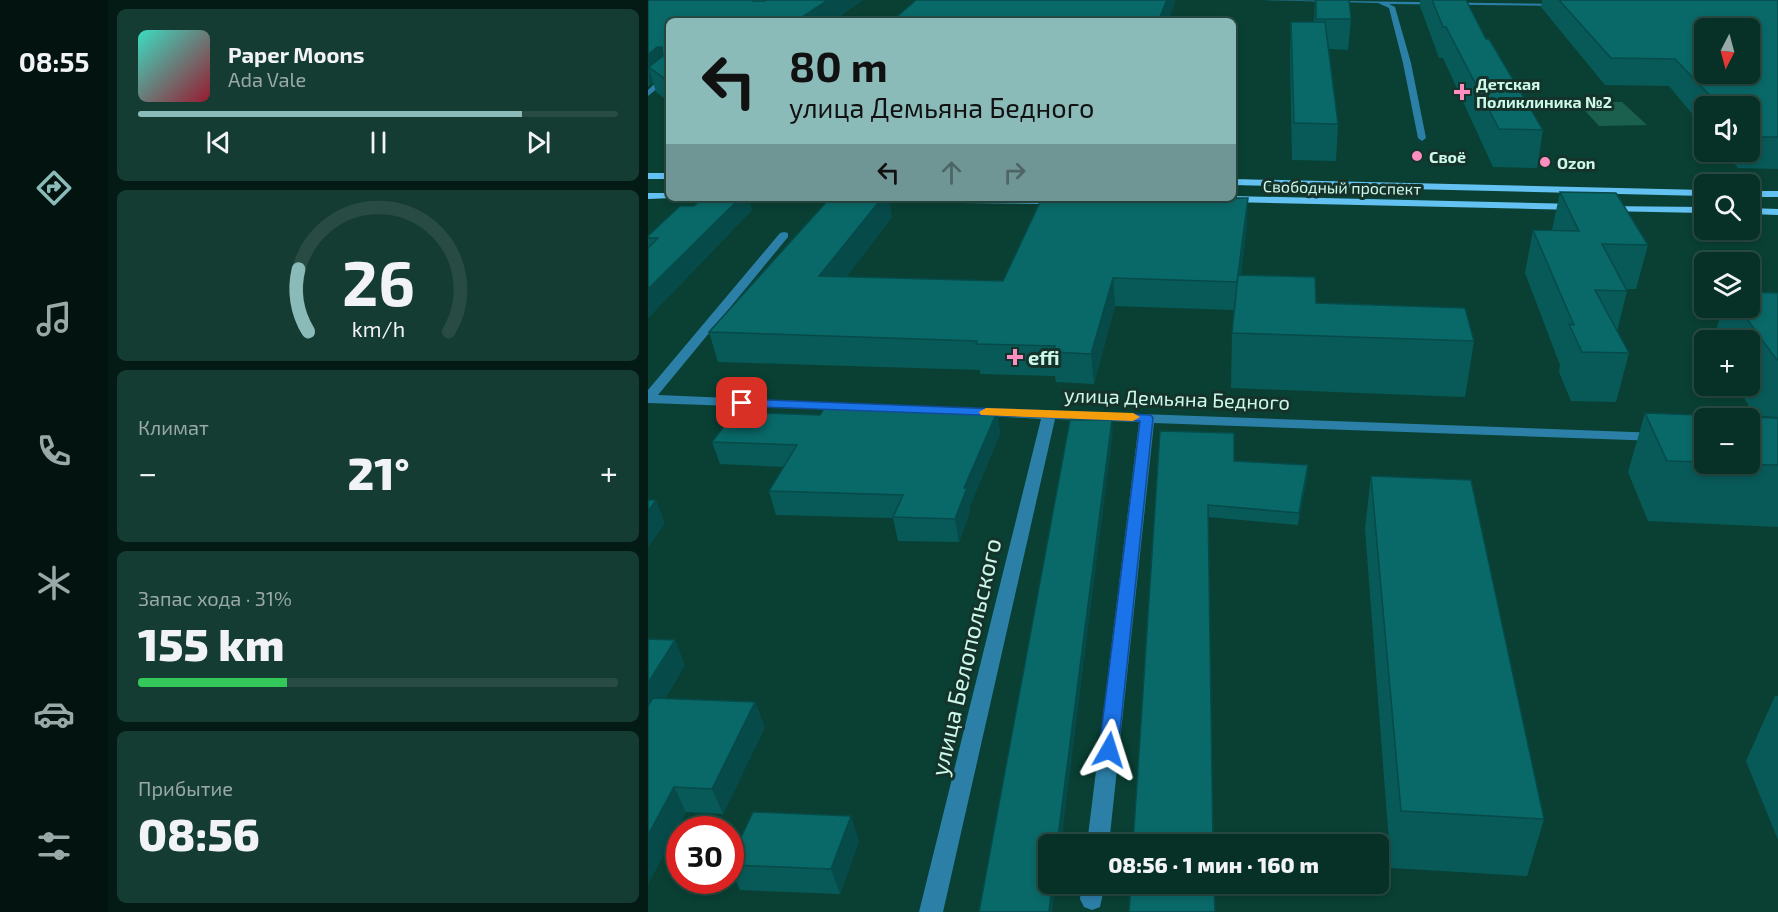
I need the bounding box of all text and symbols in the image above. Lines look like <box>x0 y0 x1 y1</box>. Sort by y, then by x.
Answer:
north arrow <box>1694 18 1760 84</box>
map controls <box>1694 18 1760 474</box>
text: 80 m <box>789 40 888 90</box>
text: Paper Moons <box>228 41 364 67</box>
icon: left <box>690 42 768 120</box>
text: 08:55 <box>19 45 89 77</box>
text: Ada Vale <box>228 67 306 91</box>
place label: Детская Поликлиника №2 <box>1476 74 1612 111</box>
marker: Детская Поликлиника №2 <box>1453 83 1471 101</box>
text: улица Демьяна Бедного <box>789 91 1094 123</box>
button: sound <box>1694 96 1760 162</box>
icon: previous <box>202 126 235 159</box>
icon: pause <box>362 126 395 159</box>
icon: next <box>522 126 555 159</box>
place label: Своё <box>1429 147 1466 166</box>
marker: Своё <box>1410 149 1424 163</box>
place label: Ozon <box>1557 153 1595 172</box>
marker: Ozon <box>1538 155 1552 169</box>
icon: left <box>872 156 905 189</box>
icon: ahead <box>935 156 968 189</box>
icon: right <box>998 156 1031 189</box>
icon: directions <box>33 167 75 209</box>
button: search <box>1694 174 1760 240</box>
street label: Свободный проспект <box>1263 176 1421 198</box>
text: 26 <box>341 245 415 320</box>
button: layers <box>1694 252 1760 318</box>
icon: music <box>33 298 75 340</box>
text: km/h <box>351 317 405 342</box>
button: + <box>1694 330 1760 396</box>
place label: effi <box>1028 345 1060 369</box>
marker: effi <box>1006 348 1024 366</box>
pin <box>716 377 767 428</box>
street label: улица Демьяна Бедного <box>1064 382 1290 415</box>
icon: arrive <box>725 386 758 419</box>
button: − <box>1694 408 1760 474</box>
text: Климат <box>138 415 209 439</box>
icon: phone <box>33 430 75 472</box>
text: 21° <box>348 445 410 499</box>
text: − <box>138 452 157 492</box>
text: + <box>600 452 618 492</box>
street label: улица Белопольского <box>924 535 1007 779</box>
icon: climate <box>33 562 75 604</box>
text: Запас хода · 31% <box>138 586 292 610</box>
text: 155 km <box>138 616 284 670</box>
icon: car <box>33 693 75 735</box>
position arrow <box>1077 718 1141 782</box>
text: Прибытие <box>138 776 233 800</box>
text: 08:56 <box>138 806 260 860</box>
speed limit sign: 30 <box>666 816 744 894</box>
icon: filters <box>33 825 75 867</box>
text: 08:56 · 1 мин · 160 m <box>1108 851 1319 877</box>

